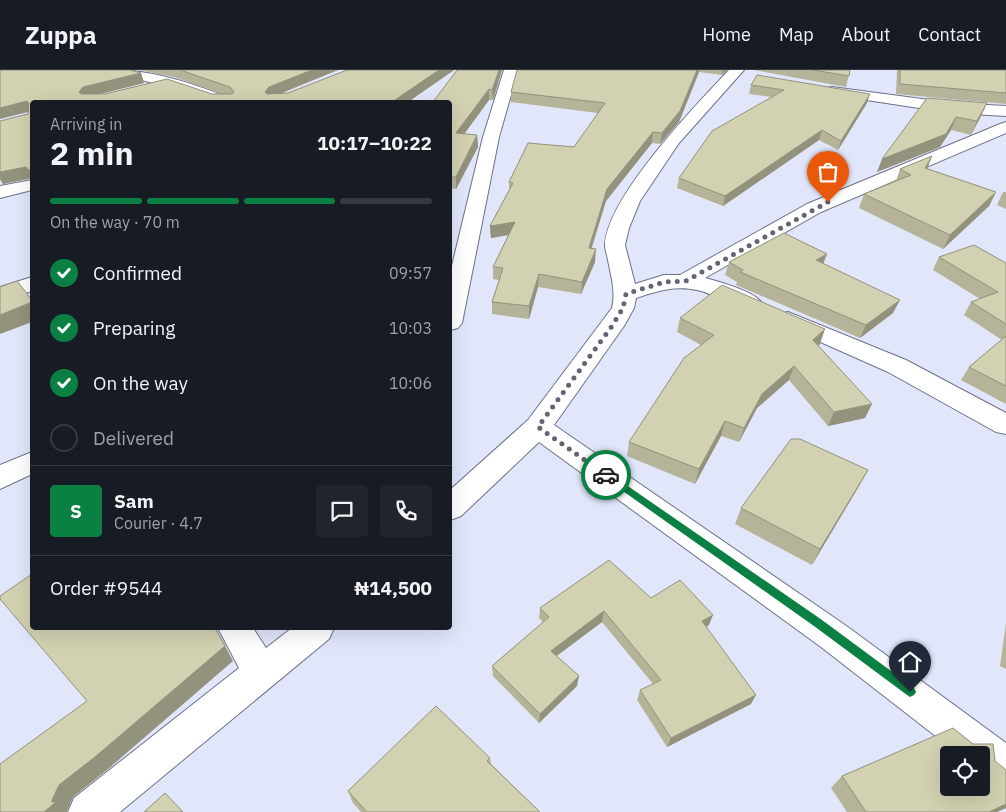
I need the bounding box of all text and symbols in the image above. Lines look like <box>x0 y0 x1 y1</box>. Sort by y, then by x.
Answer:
text: Zuppa <box>25 19 97 51</box>
text: Home <box>703 23 751 46</box>
text: Map <box>779 23 814 46</box>
text: About <box>842 23 890 46</box>
text: Contact <box>918 23 981 46</box>
text: Arriving in <box>50 114 122 134</box>
text: 10:17–10:22 <box>317 131 432 155</box>
text: 2 min <box>50 132 134 174</box>
pin <box>807 151 849 202</box>
icon: bag <box>814 158 842 186</box>
text: On the way · 70 m <box>50 212 180 232</box>
icon: check <box>50 259 78 287</box>
text: Confirmed <box>93 261 182 285</box>
text: 09:57 <box>389 263 432 283</box>
icon: check <box>50 314 78 342</box>
text: Preparing <box>93 316 175 340</box>
text: 10:03 <box>389 318 432 338</box>
icon: check <box>50 369 78 397</box>
text: On the way <box>93 371 188 395</box>
text: 10:06 <box>389 373 432 393</box>
text: Delivered <box>93 426 174 450</box>
courier <box>581 450 631 500</box>
icon: car <box>592 461 620 489</box>
button: chat <box>316 485 368 537</box>
button: phone <box>380 485 432 537</box>
text: Sam <box>114 489 154 513</box>
text: S <box>70 499 82 523</box>
text: Courier · 4.7 <box>114 513 203 533</box>
text: Order #9544 <box>50 576 162 600</box>
text: ₦14,500 <box>354 576 432 600</box>
pin <box>889 641 931 692</box>
icon: home <box>896 648 924 676</box>
map controls <box>940 746 990 796</box>
button: locate <box>940 746 990 796</box>

